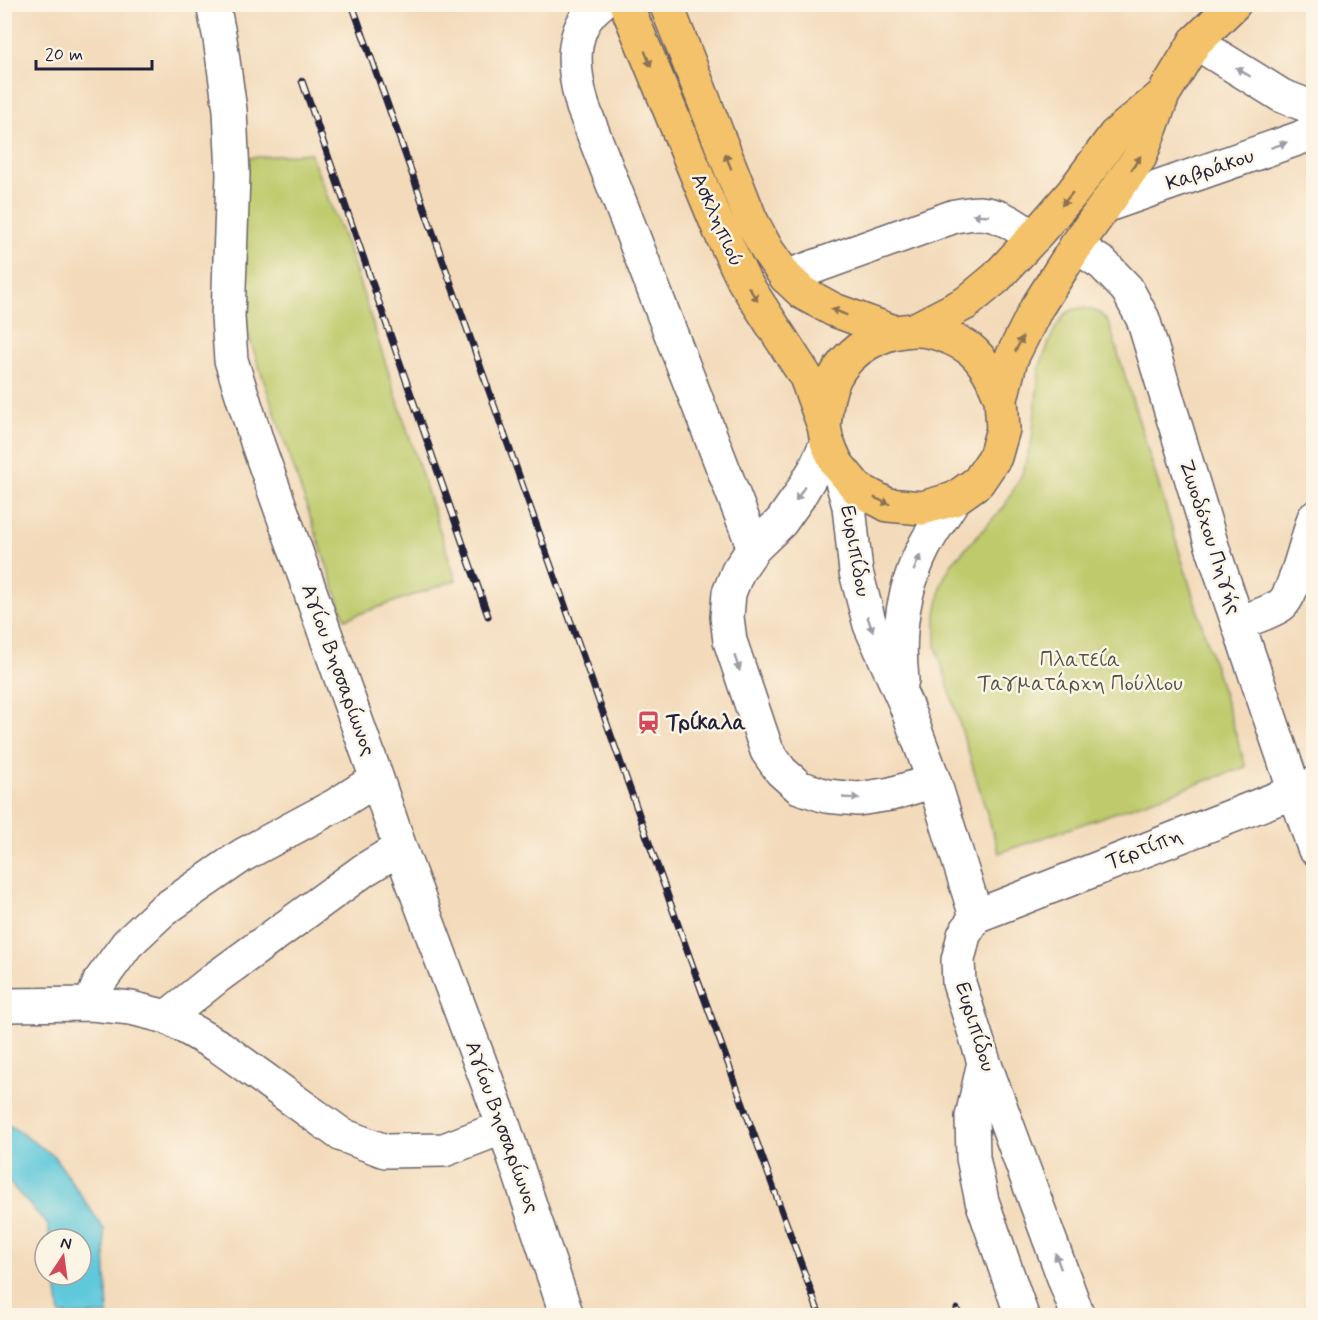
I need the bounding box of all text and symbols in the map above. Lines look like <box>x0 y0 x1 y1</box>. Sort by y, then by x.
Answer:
scale bar <box>36 33 152 71</box>
text: 20 m <box>45 43 83 67</box>
one-way arrow <box>643 50 653 68</box>
one-way arrow <box>1235 66 1251 77</box>
one-way arrow <box>1270 140 1288 150</box>
street label: Καβράκου <box>1162 142 1258 198</box>
one-way arrow <box>723 151 733 169</box>
one-way arrow <box>1130 154 1141 171</box>
street label: Ασκληπιού <box>684 169 750 271</box>
one-way arrow <box>1061 191 1074 206</box>
one-way arrow <box>971 210 990 219</box>
one-way arrow <box>747 286 758 302</box>
one-way arrow <box>830 306 848 316</box>
one-way arrow <box>1014 335 1023 352</box>
street label: Ζωοδόχου Πηγής <box>1172 456 1248 618</box>
one-way arrow <box>795 485 806 502</box>
one-way arrow <box>874 496 892 506</box>
street label: Ευριπίδου <box>833 503 877 599</box>
one-way arrow <box>913 554 922 572</box>
street label: Αγίου Βησσαρίωνος <box>294 580 382 760</box>
one-way arrow <box>866 615 876 633</box>
park label: Πλατεία Ταγματάρχη Πούλιου <box>977 646 1183 698</box>
one-way arrow <box>733 654 743 672</box>
place label: Τρίκαλα <box>665 709 747 737</box>
station icon: Τρίκαλα <box>635 710 661 736</box>
one-way arrow <box>841 793 860 802</box>
street label: Τερτίπη <box>1102 822 1186 876</box>
street label: Ευριπίδου <box>948 979 1002 1075</box>
street label: Αγίου Βησσαρίωνος <box>458 1037 546 1217</box>
north arrow <box>33 1227 93 1287</box>
text: N <box>58 1232 74 1255</box>
one-way arrow <box>1053 1252 1062 1270</box>

